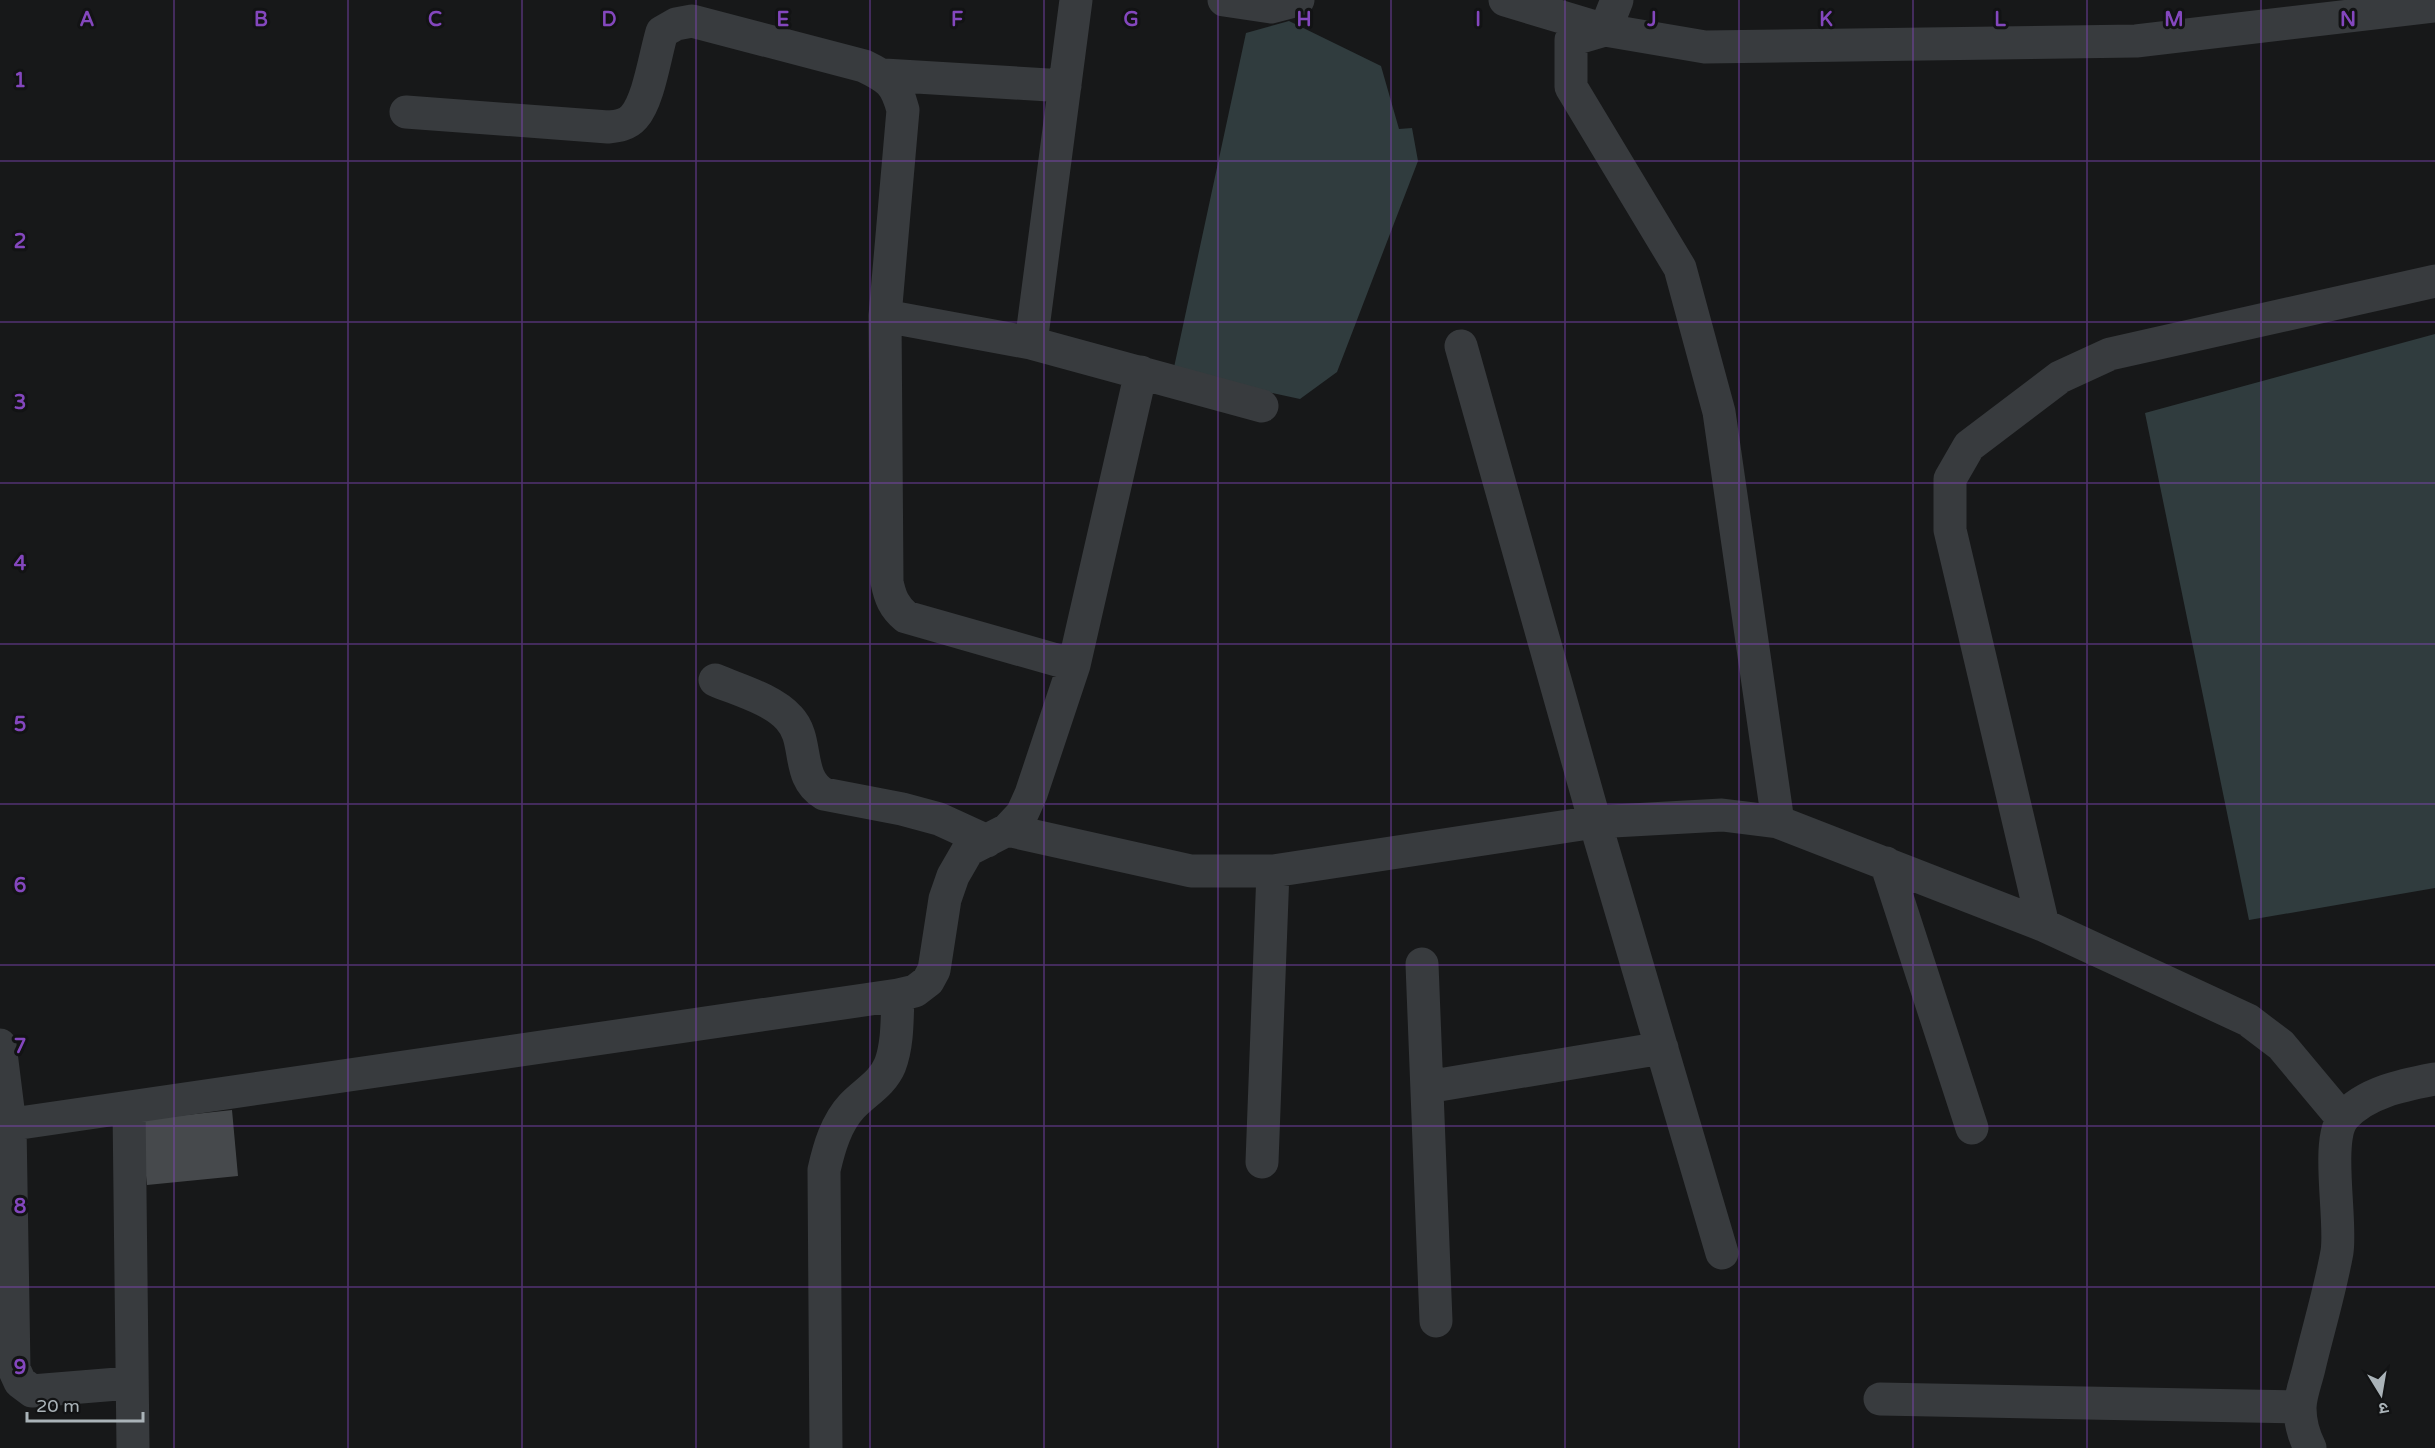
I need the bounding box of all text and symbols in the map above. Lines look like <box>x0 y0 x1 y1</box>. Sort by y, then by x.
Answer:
text: A <box>80 8 95 32</box>
text: B <box>254 8 268 32</box>
text: C <box>428 8 442 32</box>
text: D <box>601 8 617 32</box>
text: E <box>777 8 790 32</box>
text: F <box>951 8 963 32</box>
text: G <box>1123 8 1139 32</box>
text: H <box>1296 8 1312 32</box>
text: I <box>1475 8 1481 32</box>
text: J <box>1646 8 1657 32</box>
text: K <box>1819 8 1833 32</box>
text: L <box>1994 8 2006 32</box>
text: M <box>2164 8 2184 32</box>
text: N <box>2340 8 2356 32</box>
text: 1 <box>14 69 26 93</box>
text: 2 <box>14 230 26 254</box>
text: 3 <box>14 391 26 415</box>
text: 4 <box>14 552 27 576</box>
text: 5 <box>14 713 26 737</box>
text: 6 <box>14 874 26 898</box>
text: 7 <box>14 1035 26 1059</box>
text: 8 <box>14 1195 26 1219</box>
text: 9 <box>14 1356 26 1380</box>
north arrow <box>2351 1364 2411 1424</box>
scale bar <box>27 1385 142 1423</box>
text: 20 m <box>36 1395 80 1417</box>
text: उ <box>2377 1397 2390 1419</box>

